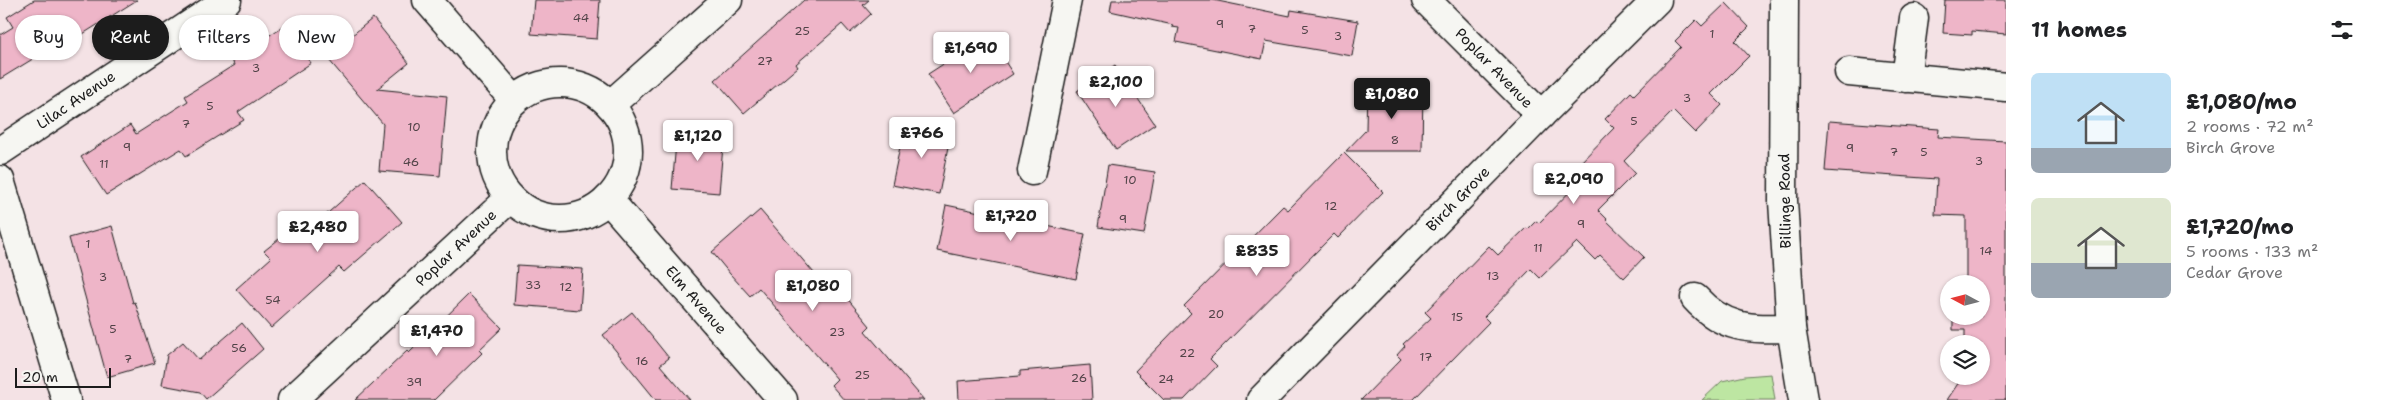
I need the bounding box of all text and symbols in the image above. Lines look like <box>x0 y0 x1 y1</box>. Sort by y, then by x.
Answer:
house number: 44 <box>573 10 589 26</box>
chip: Buy <box>15 15 82 60</box>
chip: Rent <box>92 15 169 60</box>
chip: Filters <box>179 15 269 60</box>
chip: New <box>279 15 354 60</box>
house number: 9 <box>1216 16 1224 32</box>
text: 11 homes <box>2031 16 2127 44</box>
icon: filters <box>2328 16 2356 44</box>
house number: 7 <box>1248 21 1256 37</box>
house number: 5 <box>1301 22 1309 38</box>
house number: 25 <box>794 23 810 39</box>
street label: Poplar Avenue <box>1451 24 1537 112</box>
house number: 1 <box>1709 26 1715 42</box>
house number: 3 <box>1334 28 1342 44</box>
pin: £1,690 <box>930 32 1012 74</box>
text: £1,690 <box>944 37 998 58</box>
house number: 27 <box>757 53 773 69</box>
house number: 3 <box>252 60 260 76</box>
street label: Lilac Avenue <box>33 66 119 134</box>
pin: £2,100 <box>1075 66 1157 108</box>
text: £2,100 <box>1089 71 1143 92</box>
pin: £1,080 <box>1351 78 1433 120</box>
text: £1,080 <box>1365 83 1419 104</box>
text: £1,080/mo <box>2186 88 2297 116</box>
house number: 3 <box>1683 90 1691 106</box>
icon: home <box>2071 93 2131 153</box>
house number: 5 <box>206 98 214 114</box>
house number: 5 <box>1630 113 1638 129</box>
house number: 7 <box>182 116 190 132</box>
pin: £766 <box>892 116 952 159</box>
text: 2 rooms · 72 m² <box>2186 116 2314 137</box>
house number: 10 <box>407 119 421 135</box>
pin: £1,120 <box>657 120 739 162</box>
text: £766 <box>900 122 944 143</box>
text: £1,120 <box>674 125 722 146</box>
house number: 8 <box>1391 132 1399 148</box>
text: Birch Grove <box>2186 137 2275 158</box>
house number: 9 <box>123 139 131 155</box>
house number: 9 <box>1846 140 1854 156</box>
house number: 7 <box>1890 144 1898 160</box>
house number: 5 <box>1920 144 1928 160</box>
street label: Billinge Road <box>1774 153 1796 249</box>
house number: 3 <box>1975 153 1983 169</box>
house number: 46 <box>403 154 419 170</box>
house number: 11 <box>99 156 109 172</box>
street label: Birch Grove <box>1422 162 1494 236</box>
pin: £2,090 <box>1533 162 1615 205</box>
text: £2,090 <box>1544 168 1604 189</box>
house number: 10 <box>1123 172 1137 188</box>
house number: 12 <box>1325 198 1337 214</box>
pin: £1,720 <box>970 200 1052 242</box>
street label: Poplar Avenue <box>411 205 501 291</box>
text: £1,720 <box>985 205 1037 226</box>
pin: £2,480 <box>277 210 359 253</box>
house number: 9 <box>1119 211 1127 227</box>
text: £1,720/mo <box>2186 213 2294 241</box>
text: £2,480 <box>289 216 347 237</box>
house number: 9 <box>1577 216 1585 232</box>
icon: home <box>2071 218 2131 278</box>
pin: £835 <box>1227 234 1287 277</box>
house number: 1 <box>85 236 91 252</box>
text: £835 <box>1236 240 1278 261</box>
house number: 11 <box>1533 240 1543 256</box>
text: 5 rooms · 133 m² <box>2186 241 2318 262</box>
house number: 14 <box>1980 243 1992 259</box>
street label: Elm Avenue <box>661 262 731 338</box>
text: Cedar Grove <box>2186 262 2283 283</box>
house number: 13 <box>1487 268 1499 284</box>
house number: 3 <box>99 269 107 285</box>
pin: £1,080 <box>772 270 854 312</box>
text: £1,080 <box>786 275 840 296</box>
north arrow <box>1940 275 1990 325</box>
map controls <box>1940 275 1990 385</box>
house number: 33 <box>525 277 541 293</box>
house number: 12 <box>560 279 572 295</box>
house number: 54 <box>265 292 281 308</box>
house number: 20 <box>1208 306 1224 322</box>
house number: 15 <box>1451 309 1463 325</box>
pin: £1,470 <box>396 314 478 357</box>
text: £1,470 <box>411 320 463 341</box>
house number: 5 <box>109 321 117 337</box>
house number: 23 <box>829 324 845 340</box>
button: layers <box>1940 335 1990 385</box>
house number: 56 <box>231 340 247 356</box>
house number: 22 <box>1179 345 1195 361</box>
house number: 17 <box>1420 349 1432 365</box>
house number: 7 <box>124 351 132 367</box>
house number: 16 <box>635 353 649 369</box>
scale bar <box>15 365 111 388</box>
house number: 25 <box>854 367 870 383</box>
text: 20 m <box>22 368 58 386</box>
house number: 26 <box>1071 370 1087 386</box>
house number: 24 <box>1158 371 1174 387</box>
house number: 39 <box>406 374 422 390</box>

